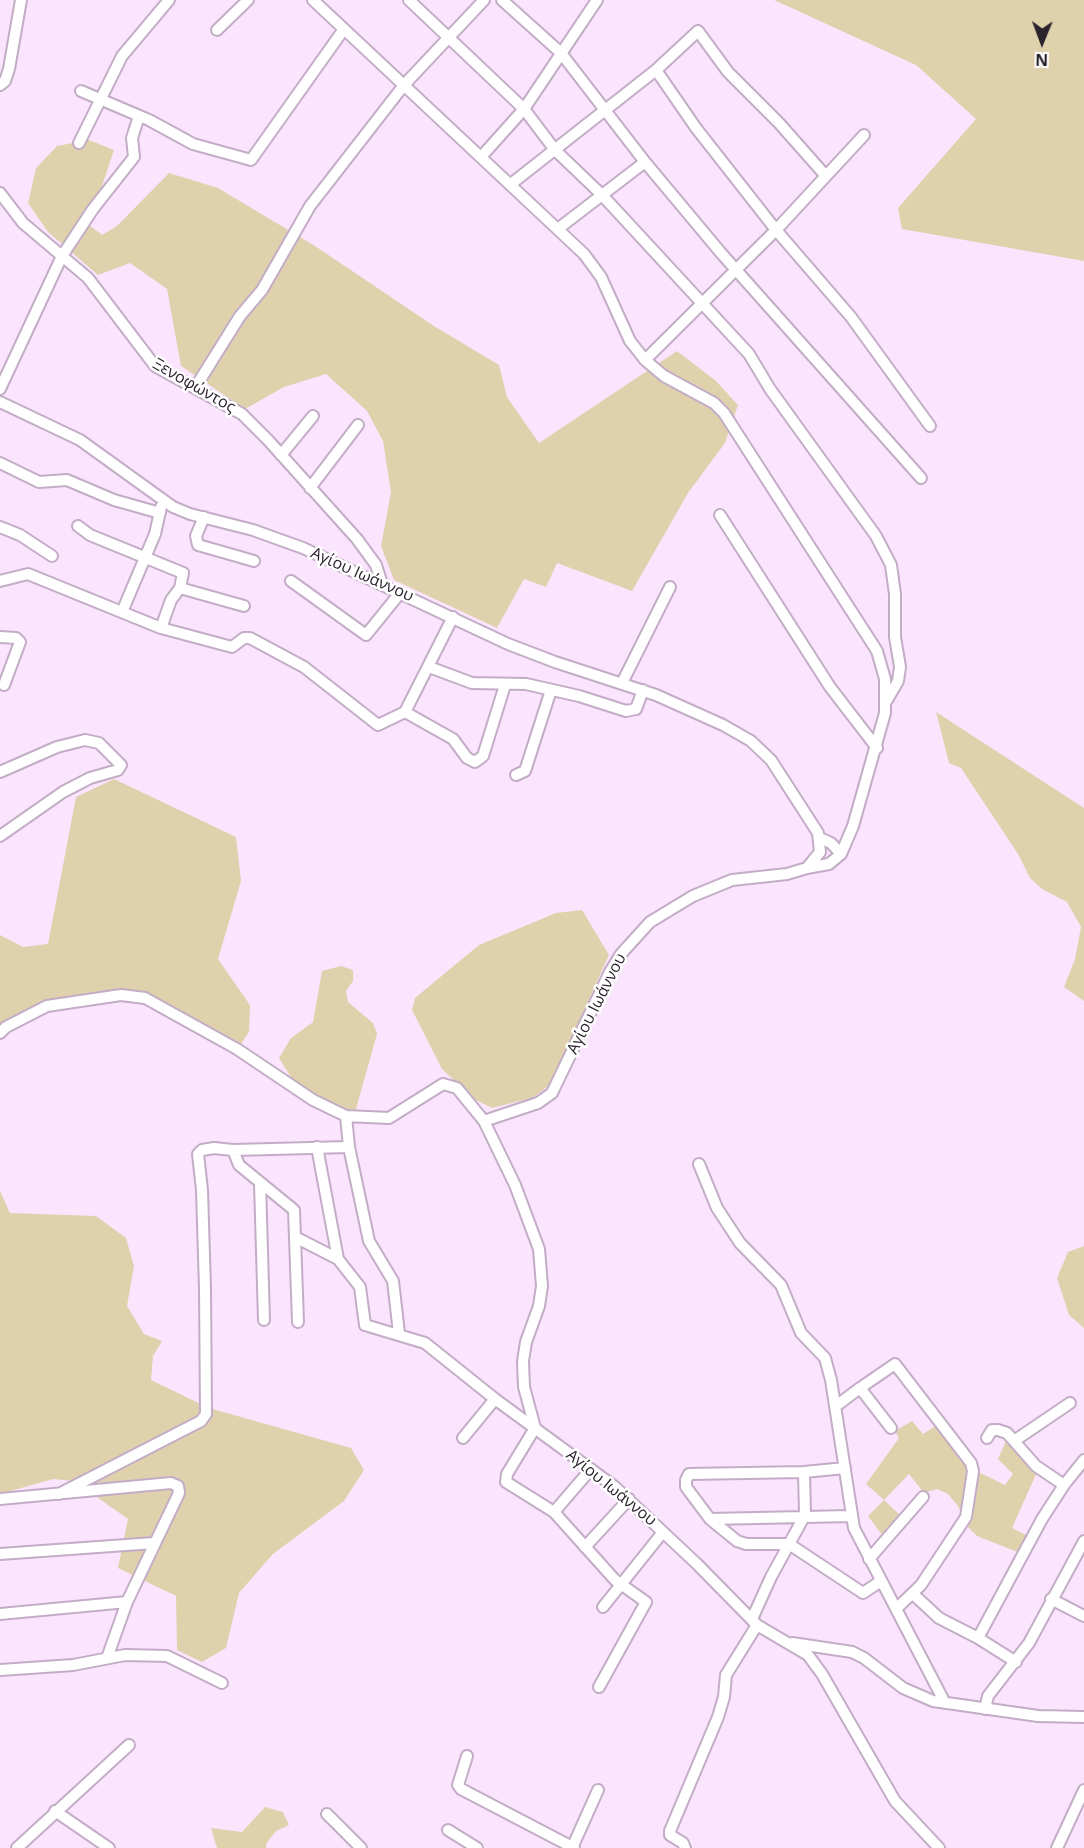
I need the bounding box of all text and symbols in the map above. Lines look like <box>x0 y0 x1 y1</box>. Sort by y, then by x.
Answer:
north arrow <box>1012 12 1072 72</box>
text: N <box>1035 49 1048 71</box>
street label: Ξενοφώντος <box>149 355 239 417</box>
street label: Αγίου Ιωάννου <box>308 544 416 606</box>
street label: Αγίου Ιωάννου <box>563 950 631 1058</box>
street label: Αγίου Ιωάννου <box>562 1446 660 1530</box>

